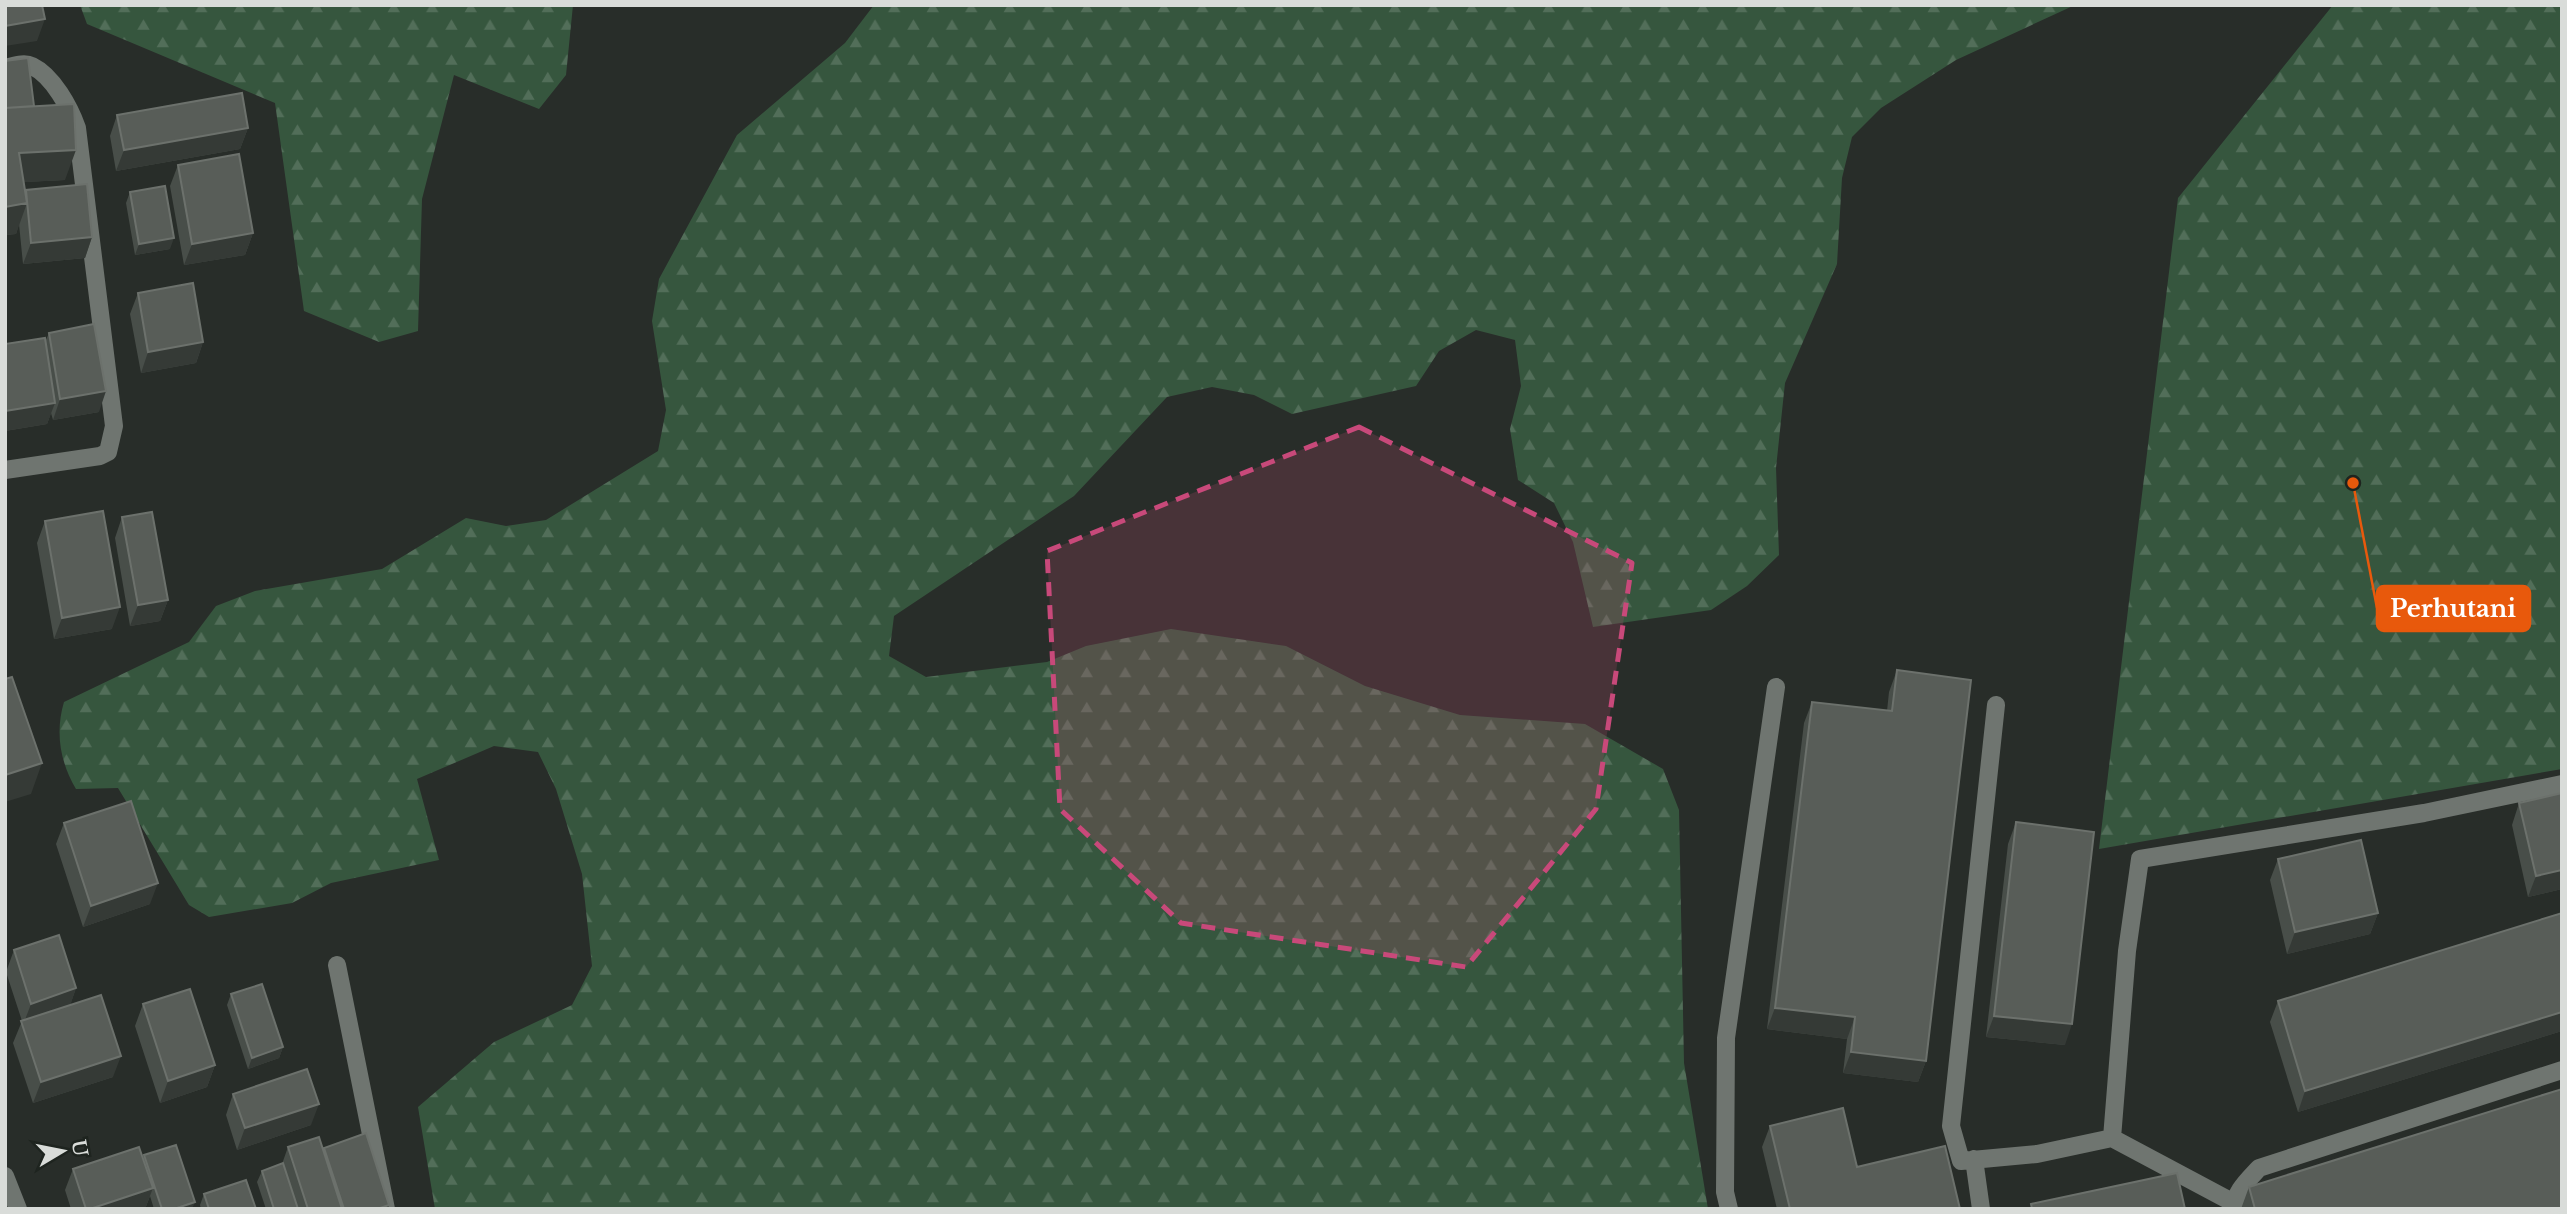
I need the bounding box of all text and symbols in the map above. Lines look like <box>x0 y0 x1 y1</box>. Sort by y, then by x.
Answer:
callout: Perhutani <box>2377 586 2530 631</box>
text: Perhutani <box>2390 594 2516 623</box>
north arrow <box>28 1116 98 1186</box>
text: U <box>66 1138 92 1159</box>

